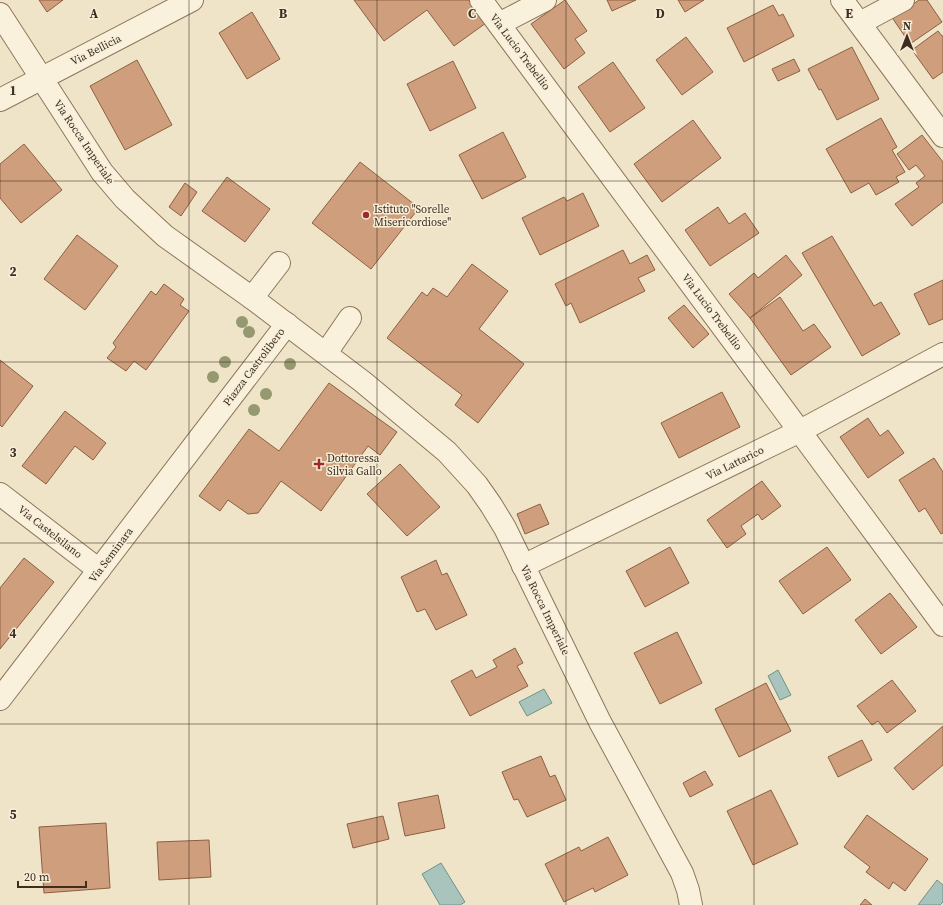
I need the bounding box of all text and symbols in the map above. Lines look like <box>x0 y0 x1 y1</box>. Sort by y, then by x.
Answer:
text: A <box>90 5 99 22</box>
text: B <box>279 5 288 22</box>
text: C <box>468 5 476 22</box>
text: D <box>655 5 665 22</box>
text: E <box>845 5 853 22</box>
street label: Via Lucio Trebellio <box>486 11 554 93</box>
north arrow <box>887 16 927 56</box>
text: N <box>903 19 911 34</box>
street label: Via Bellicia <box>68 31 124 69</box>
text: 1 <box>9 82 17 99</box>
street label: Via Rocca Imperiale <box>50 97 118 187</box>
place label: Istituto "Sorelle Misericordiose" <box>374 202 451 230</box>
marker: Istituto "Sorelle Misericordiose" <box>361 210 371 220</box>
text: 2 <box>9 263 17 280</box>
street label: Via Lucio Trebellio <box>678 271 746 353</box>
street label: Piazza Castrolibero <box>220 325 288 409</box>
street label: Via Lattarico <box>703 442 767 484</box>
text: 3 <box>9 444 17 461</box>
place label: Dottoressa Silvia Gallo <box>327 451 382 479</box>
marker: Dottoressa Silvia Gallo <box>314 459 324 469</box>
street label: Via Castelsilano <box>15 502 85 562</box>
street label: Via Seminara <box>85 524 137 586</box>
street label: Via Rocca Imperiale <box>517 562 574 658</box>
text: 4 <box>9 625 17 642</box>
text: 5 <box>9 806 17 823</box>
scale bar <box>18 863 86 889</box>
text: 20 m <box>24 869 50 885</box>

